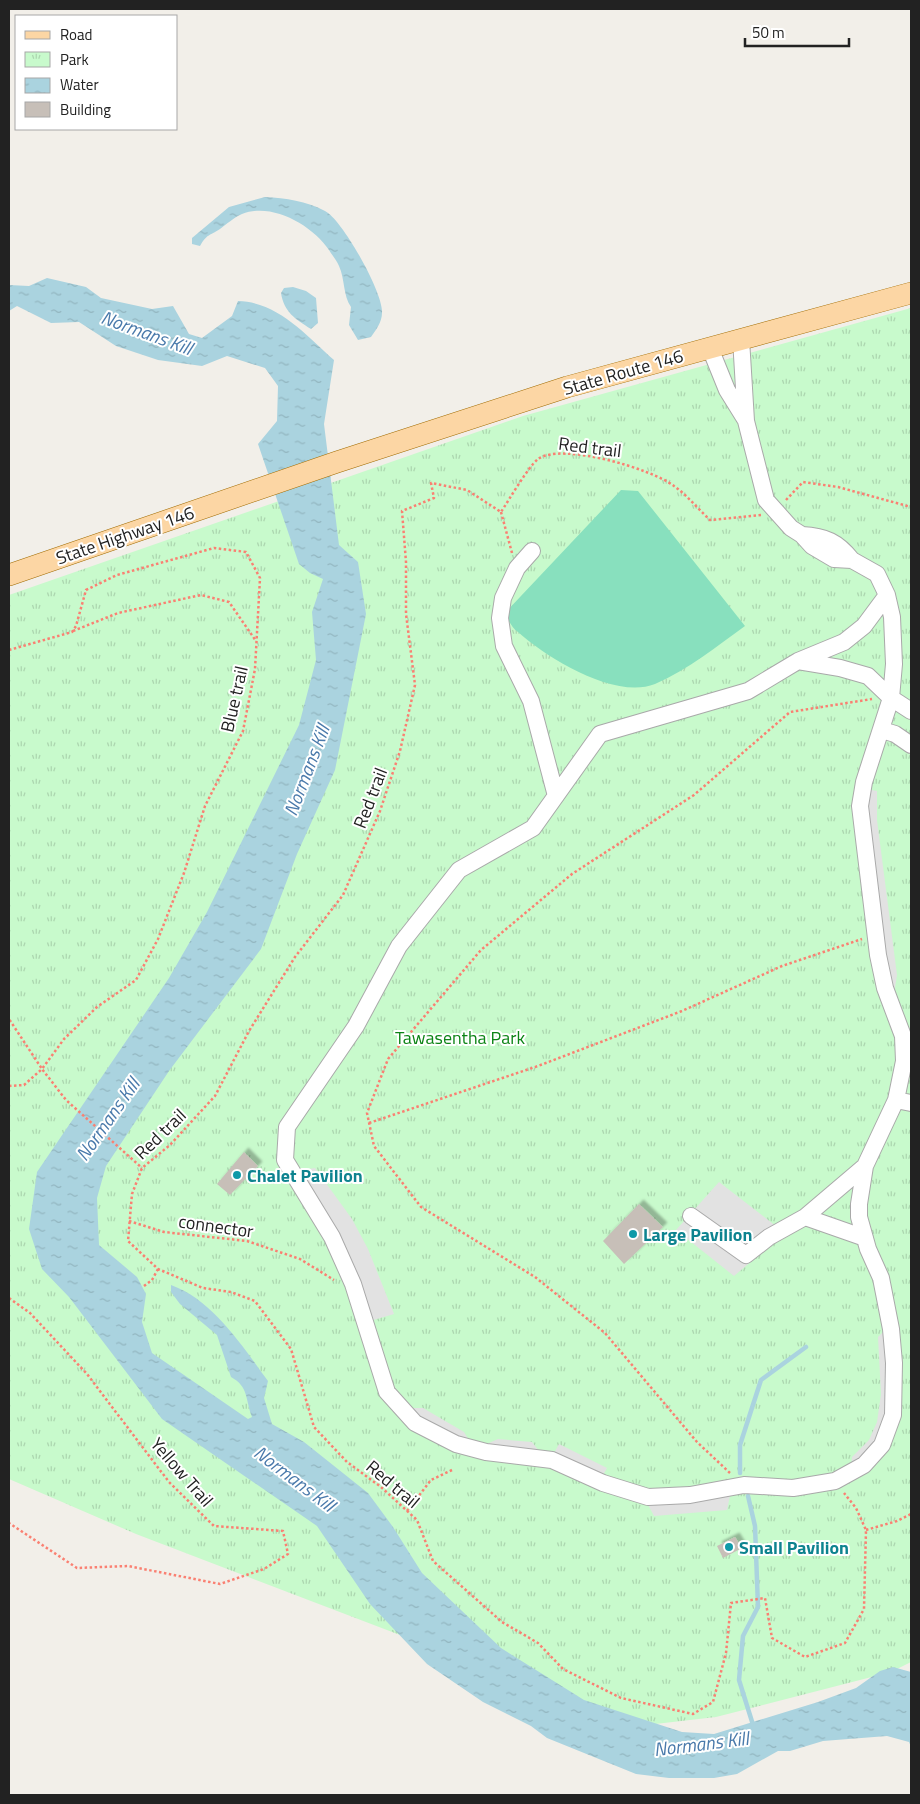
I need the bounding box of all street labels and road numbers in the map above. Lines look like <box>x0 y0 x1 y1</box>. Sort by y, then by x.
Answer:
street label: State Route 146 <box>560 342 686 402</box>
street label: Red trail <box>557 430 623 464</box>
street label: State Highway 146 <box>52 499 198 571</box>
street label: Blue trail <box>213 663 255 735</box>
street label: Red trail <box>346 764 394 832</box>
street label: Red trail <box>128 1102 192 1166</box>
street label: connector <box>177 1207 255 1245</box>
street label: Yellow Trail <box>144 1431 220 1513</box>
street label: Red trail <box>360 1453 426 1515</box>

